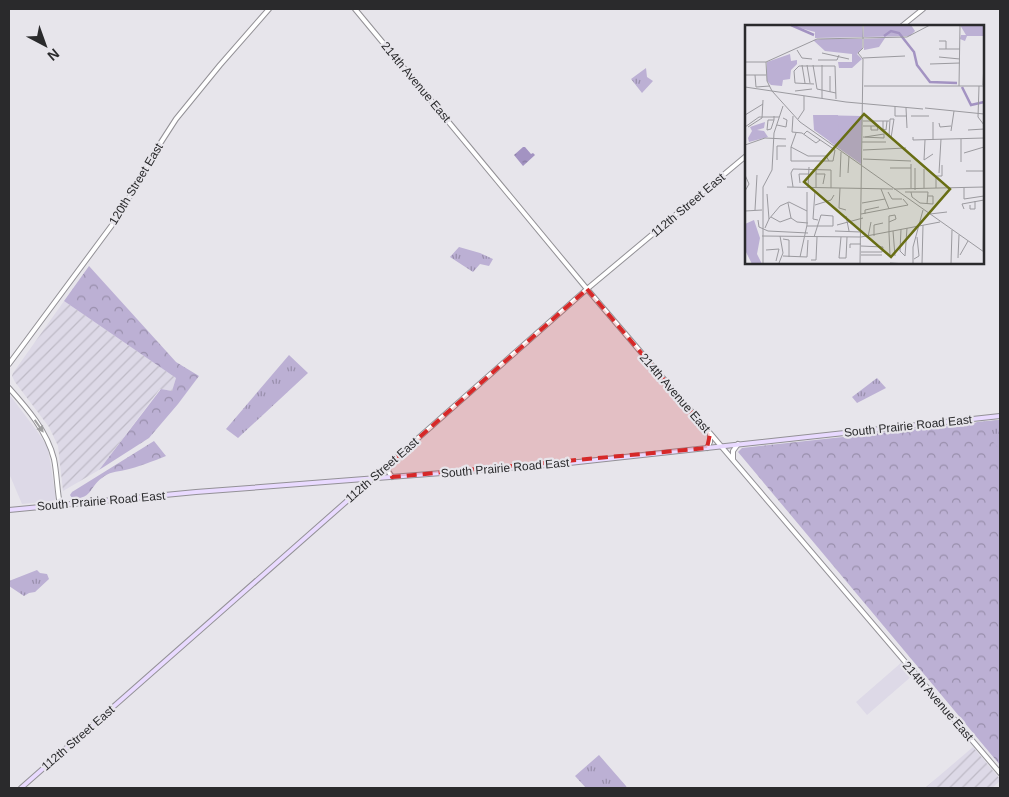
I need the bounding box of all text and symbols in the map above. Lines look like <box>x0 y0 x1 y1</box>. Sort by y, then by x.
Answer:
north arrow <box>20 20 70 70</box>
inset map <box>745 25 984 264</box>
street label: 214th Avenue East <box>378 39 454 126</box>
text: N <box>44 45 63 64</box>
street label: 120th Street East <box>106 140 166 227</box>
street label: 112th Street East <box>648 170 728 240</box>
street label: 214th Avenue East <box>637 350 714 436</box>
street label: South Prairie Road East <box>843 412 973 440</box>
one-way arrow <box>34 419 44 433</box>
street label: 112th Street East <box>343 434 422 505</box>
street label: South Prairie Road East <box>440 455 570 481</box>
street label: South Prairie Road East <box>36 488 166 514</box>
street label: 214th Avenue East <box>900 658 977 744</box>
street label: 112th Street East <box>39 702 118 773</box>

